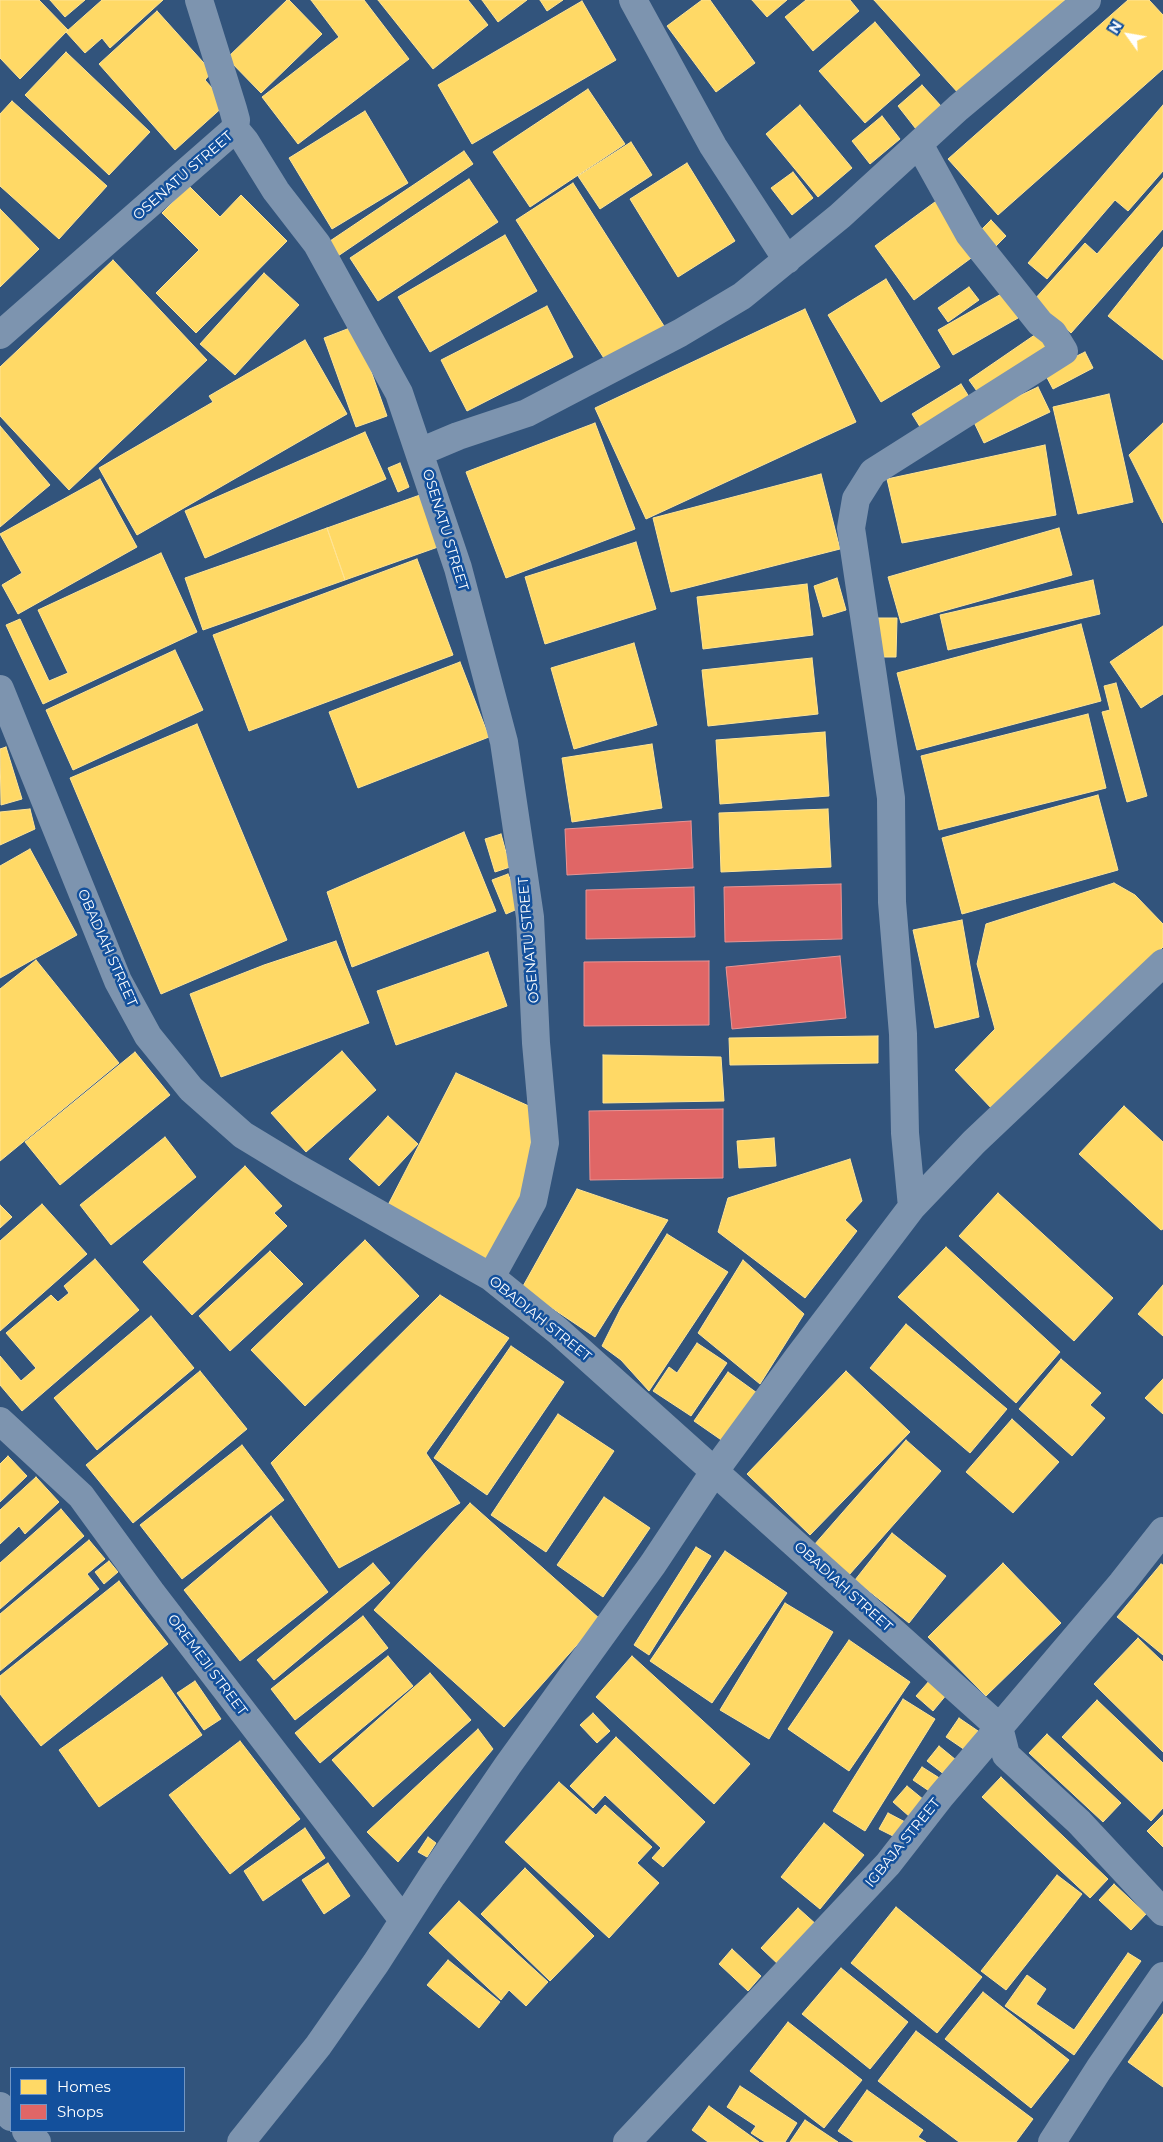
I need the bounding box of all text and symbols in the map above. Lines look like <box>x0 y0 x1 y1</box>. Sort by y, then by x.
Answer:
north arrow <box>1103 10 1153 60</box>
text: N <box>1105 17 1126 37</box>
street label: OSENATU STREET <box>130 128 236 224</box>
street label: OSENATU STREET <box>418 467 472 593</box>
street label: OSENATU STREET <box>515 876 543 1004</box>
street label: OBADIAH STREET <box>74 887 140 1009</box>
street label: OBADIAH STREET <box>486 1273 594 1365</box>
street label: OBADIAH STREET <box>790 1538 896 1636</box>
street label: OREMEJI STREET <box>163 1611 251 1719</box>
street label: IGBAJA STREET <box>862 1795 944 1891</box>
legend <box>10 2067 185 2132</box>
text: Homes <box>57 2077 111 2096</box>
text: Shops <box>57 2102 103 2121</box>

